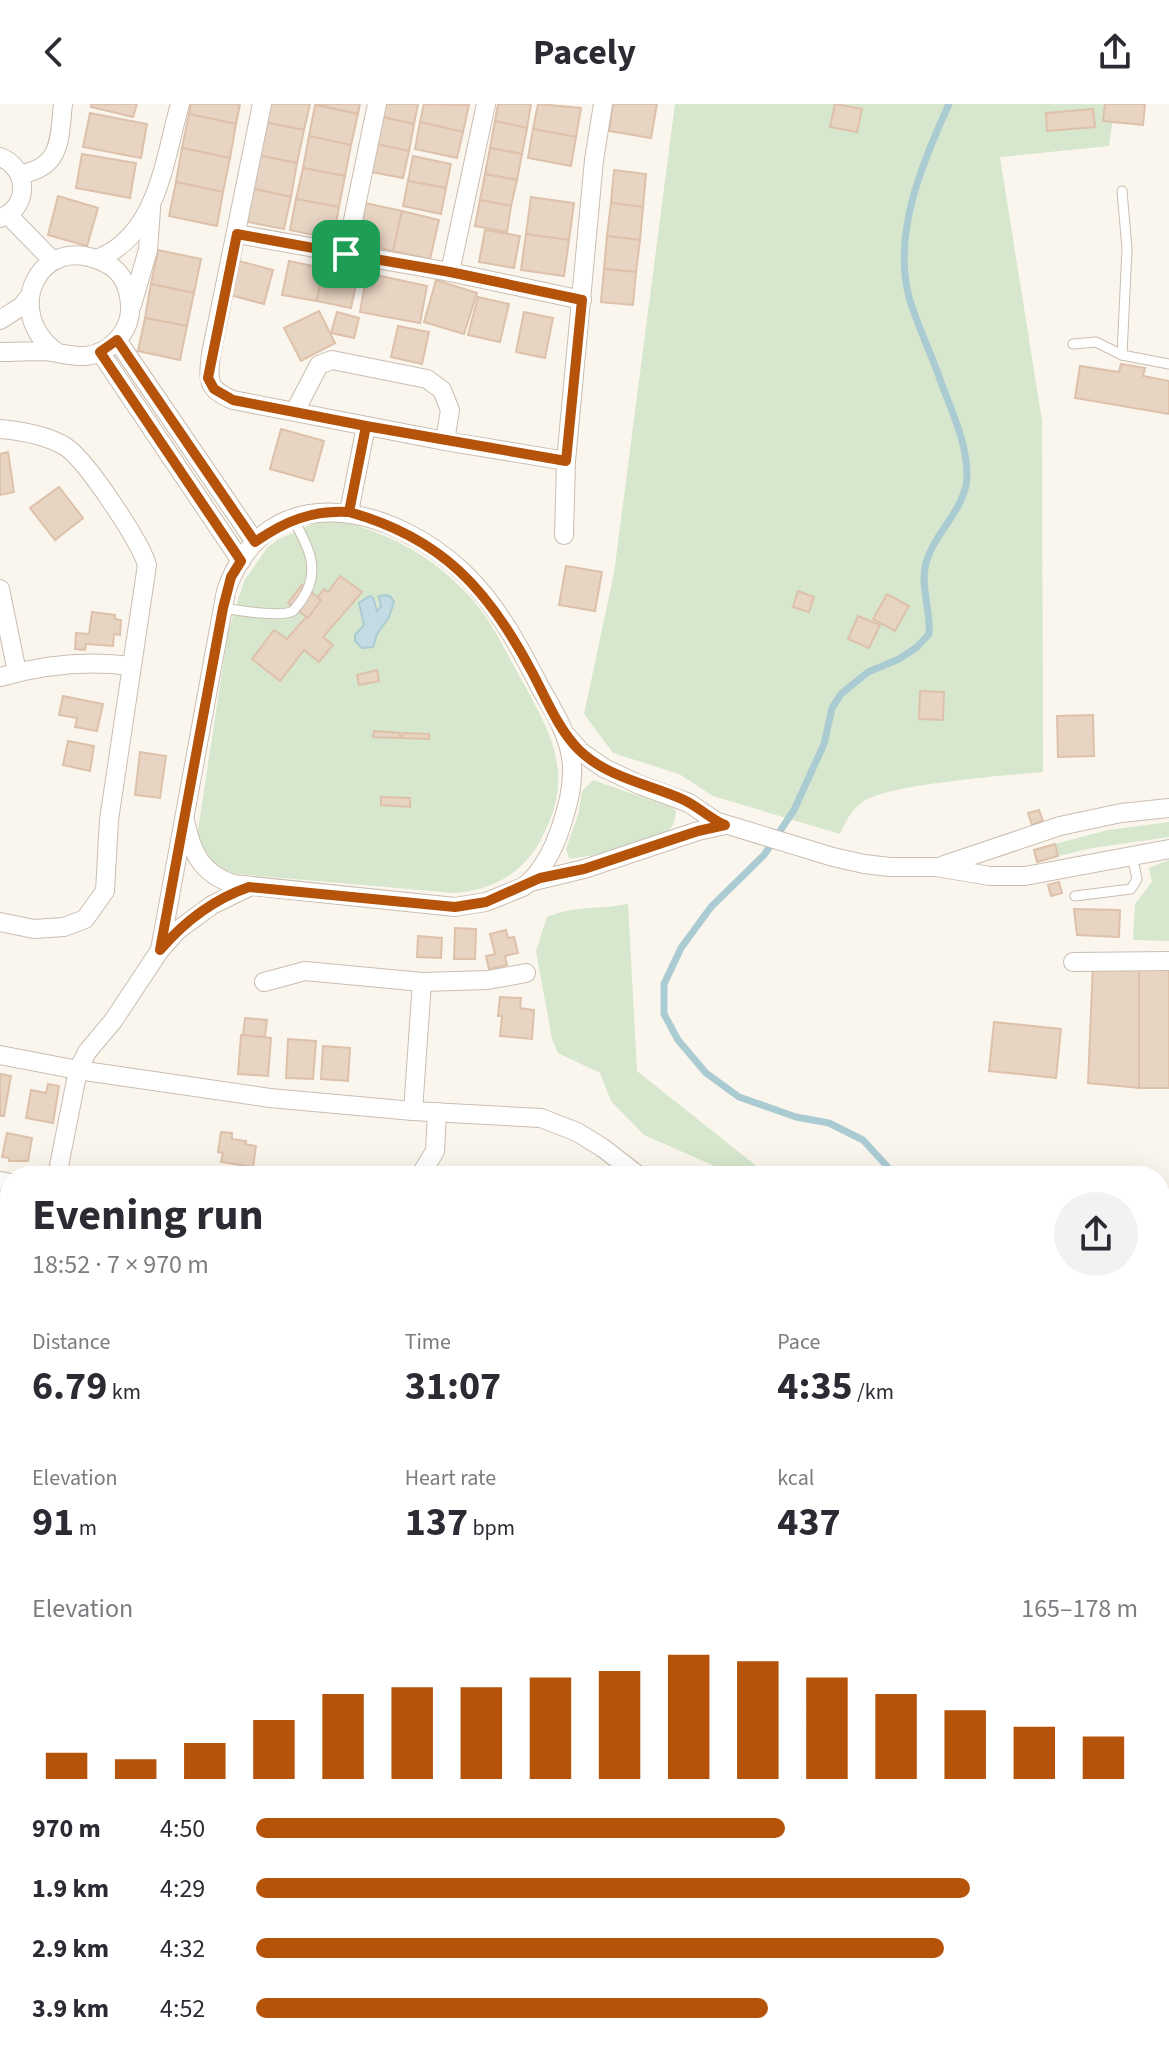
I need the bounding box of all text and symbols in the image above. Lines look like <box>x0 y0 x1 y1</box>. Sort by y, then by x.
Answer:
text: Pacely <box>533 27 636 78</box>
icon: back <box>32 30 76 74</box>
icon: share <box>1093 30 1137 74</box>
pin <box>312 220 380 288</box>
icon: arrive <box>324 232 368 276</box>
text: Evening run <box>32 1184 264 1247</box>
button: share <box>1054 1192 1138 1276</box>
text: 18:52 · 7 × 970 m <box>32 1246 209 1283</box>
text: Distance <box>32 1326 110 1358</box>
text: Time <box>405 1326 451 1358</box>
text: Pace <box>777 1326 820 1358</box>
text: 6.79 <box>32 1358 107 1415</box>
text: 31:07 <box>405 1358 501 1415</box>
text: 4:35 <box>777 1358 853 1415</box>
text: km <box>107 1376 141 1408</box>
text: /km <box>853 1376 894 1408</box>
text: Elevation <box>32 1462 118 1494</box>
text: Heart rate <box>405 1462 496 1494</box>
text: kcal <box>777 1462 814 1494</box>
text: 91 <box>32 1494 74 1551</box>
text: 137 <box>405 1494 468 1551</box>
text: 437 <box>777 1494 841 1551</box>
text: m <box>74 1512 97 1544</box>
text: bpm <box>468 1512 515 1544</box>
text: Elevation <box>32 1590 133 1627</box>
text: 165–178 m <box>1021 1590 1138 1627</box>
text: 970 m <box>32 1810 101 1847</box>
text: 4:50 <box>160 1810 205 1847</box>
text: 1.9 km <box>32 1870 109 1907</box>
text: 4:29 <box>160 1870 205 1907</box>
text: 2.9 km <box>32 1930 109 1967</box>
text: 4:32 <box>160 1930 205 1967</box>
text: 3.9 km <box>32 1990 109 2027</box>
text: 4:52 <box>160 1990 205 2027</box>

